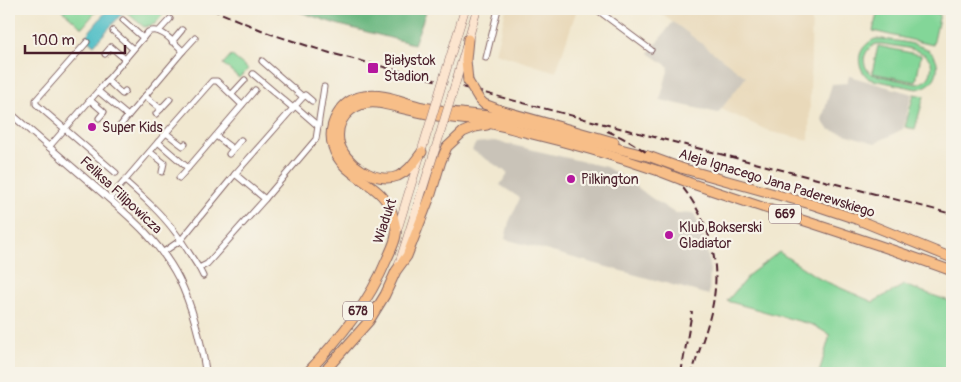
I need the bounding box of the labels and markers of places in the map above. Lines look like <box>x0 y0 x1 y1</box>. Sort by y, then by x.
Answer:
place label: Białystok Stadion <box>384 52 436 85</box>
marker: Białystok Stadion <box>366 61 380 75</box>
place label: Super Kids <box>102 119 164 136</box>
marker: Super Kids <box>86 121 98 133</box>
place label: Pilkington <box>581 171 639 188</box>
marker: Pilkington <box>565 173 577 185</box>
place label: Klub Bokserski Gladiator <box>679 219 762 252</box>
marker: Klub Bokserski Gladiator <box>663 229 675 241</box>

